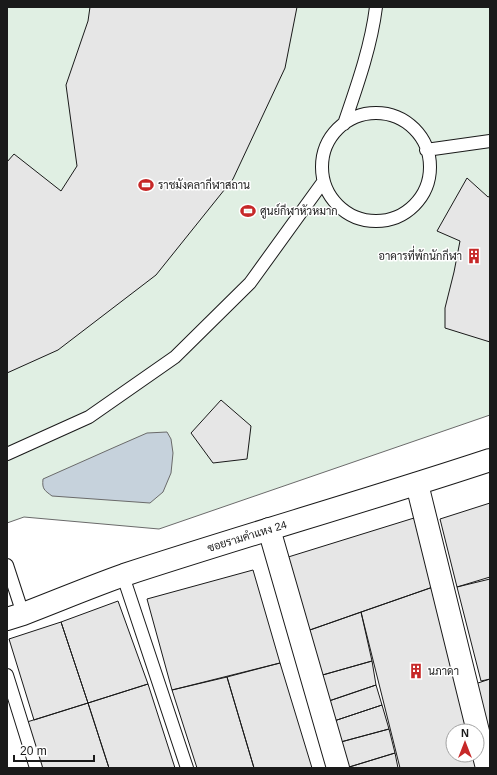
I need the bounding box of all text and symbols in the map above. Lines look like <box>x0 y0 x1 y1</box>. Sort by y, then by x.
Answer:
sports icon: ราชมังคลากีฬาสถาน <box>137 176 155 194</box>
place label: ราชมังคลากีฬาสถาน <box>158 177 250 191</box>
sports icon: ศูนย์กีฬาหัวหมาก <box>239 202 257 220</box>
place label: ศูนย์กีฬาหัวหมาก <box>260 203 338 219</box>
place label: อาคารที่พักนักกีฬา <box>378 245 462 262</box>
building icon: อาคารที่พักนักกีฬา <box>465 247 483 265</box>
street label: ซอยรามคำแหง 24 <box>205 517 288 554</box>
building icon: นภาดา <box>407 662 425 680</box>
place label: นภาดา <box>428 665 459 677</box>
north arrow <box>445 723 485 763</box>
text: N <box>461 727 469 739</box>
scale bar <box>14 737 94 763</box>
text: 20 m <box>20 744 47 758</box>

